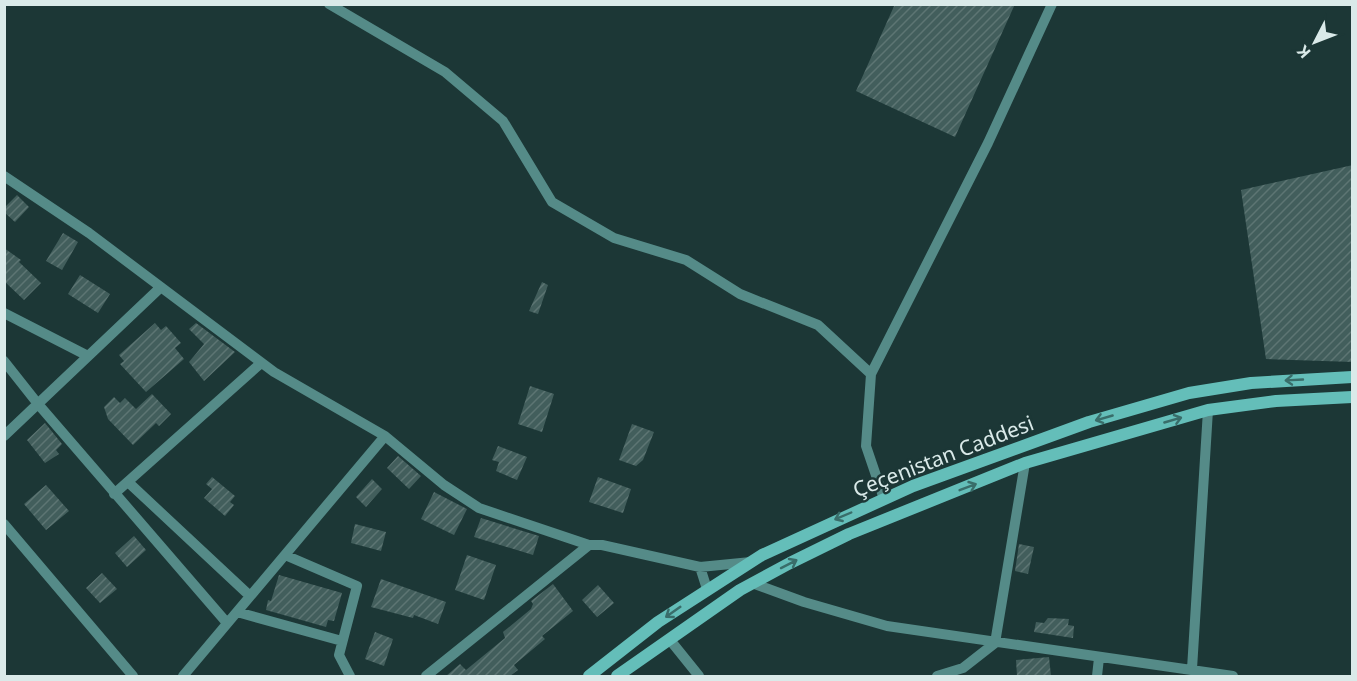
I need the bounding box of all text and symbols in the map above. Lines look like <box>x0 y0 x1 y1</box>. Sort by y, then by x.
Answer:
north arrow <box>1285 12 1345 72</box>
text: K <box>1292 40 1316 63</box>
one-way arrow <box>1285 375 1305 386</box>
street label: Çeçenistan Caddesi <box>849 409 1037 503</box>
one-way arrow <box>1095 413 1114 424</box>
one-way arrow <box>1163 413 1182 425</box>
one-way arrow <box>958 481 977 492</box>
one-way arrow <box>834 511 852 523</box>
one-way arrow <box>779 558 797 569</box>
one-way arrow <box>665 606 682 618</box>

